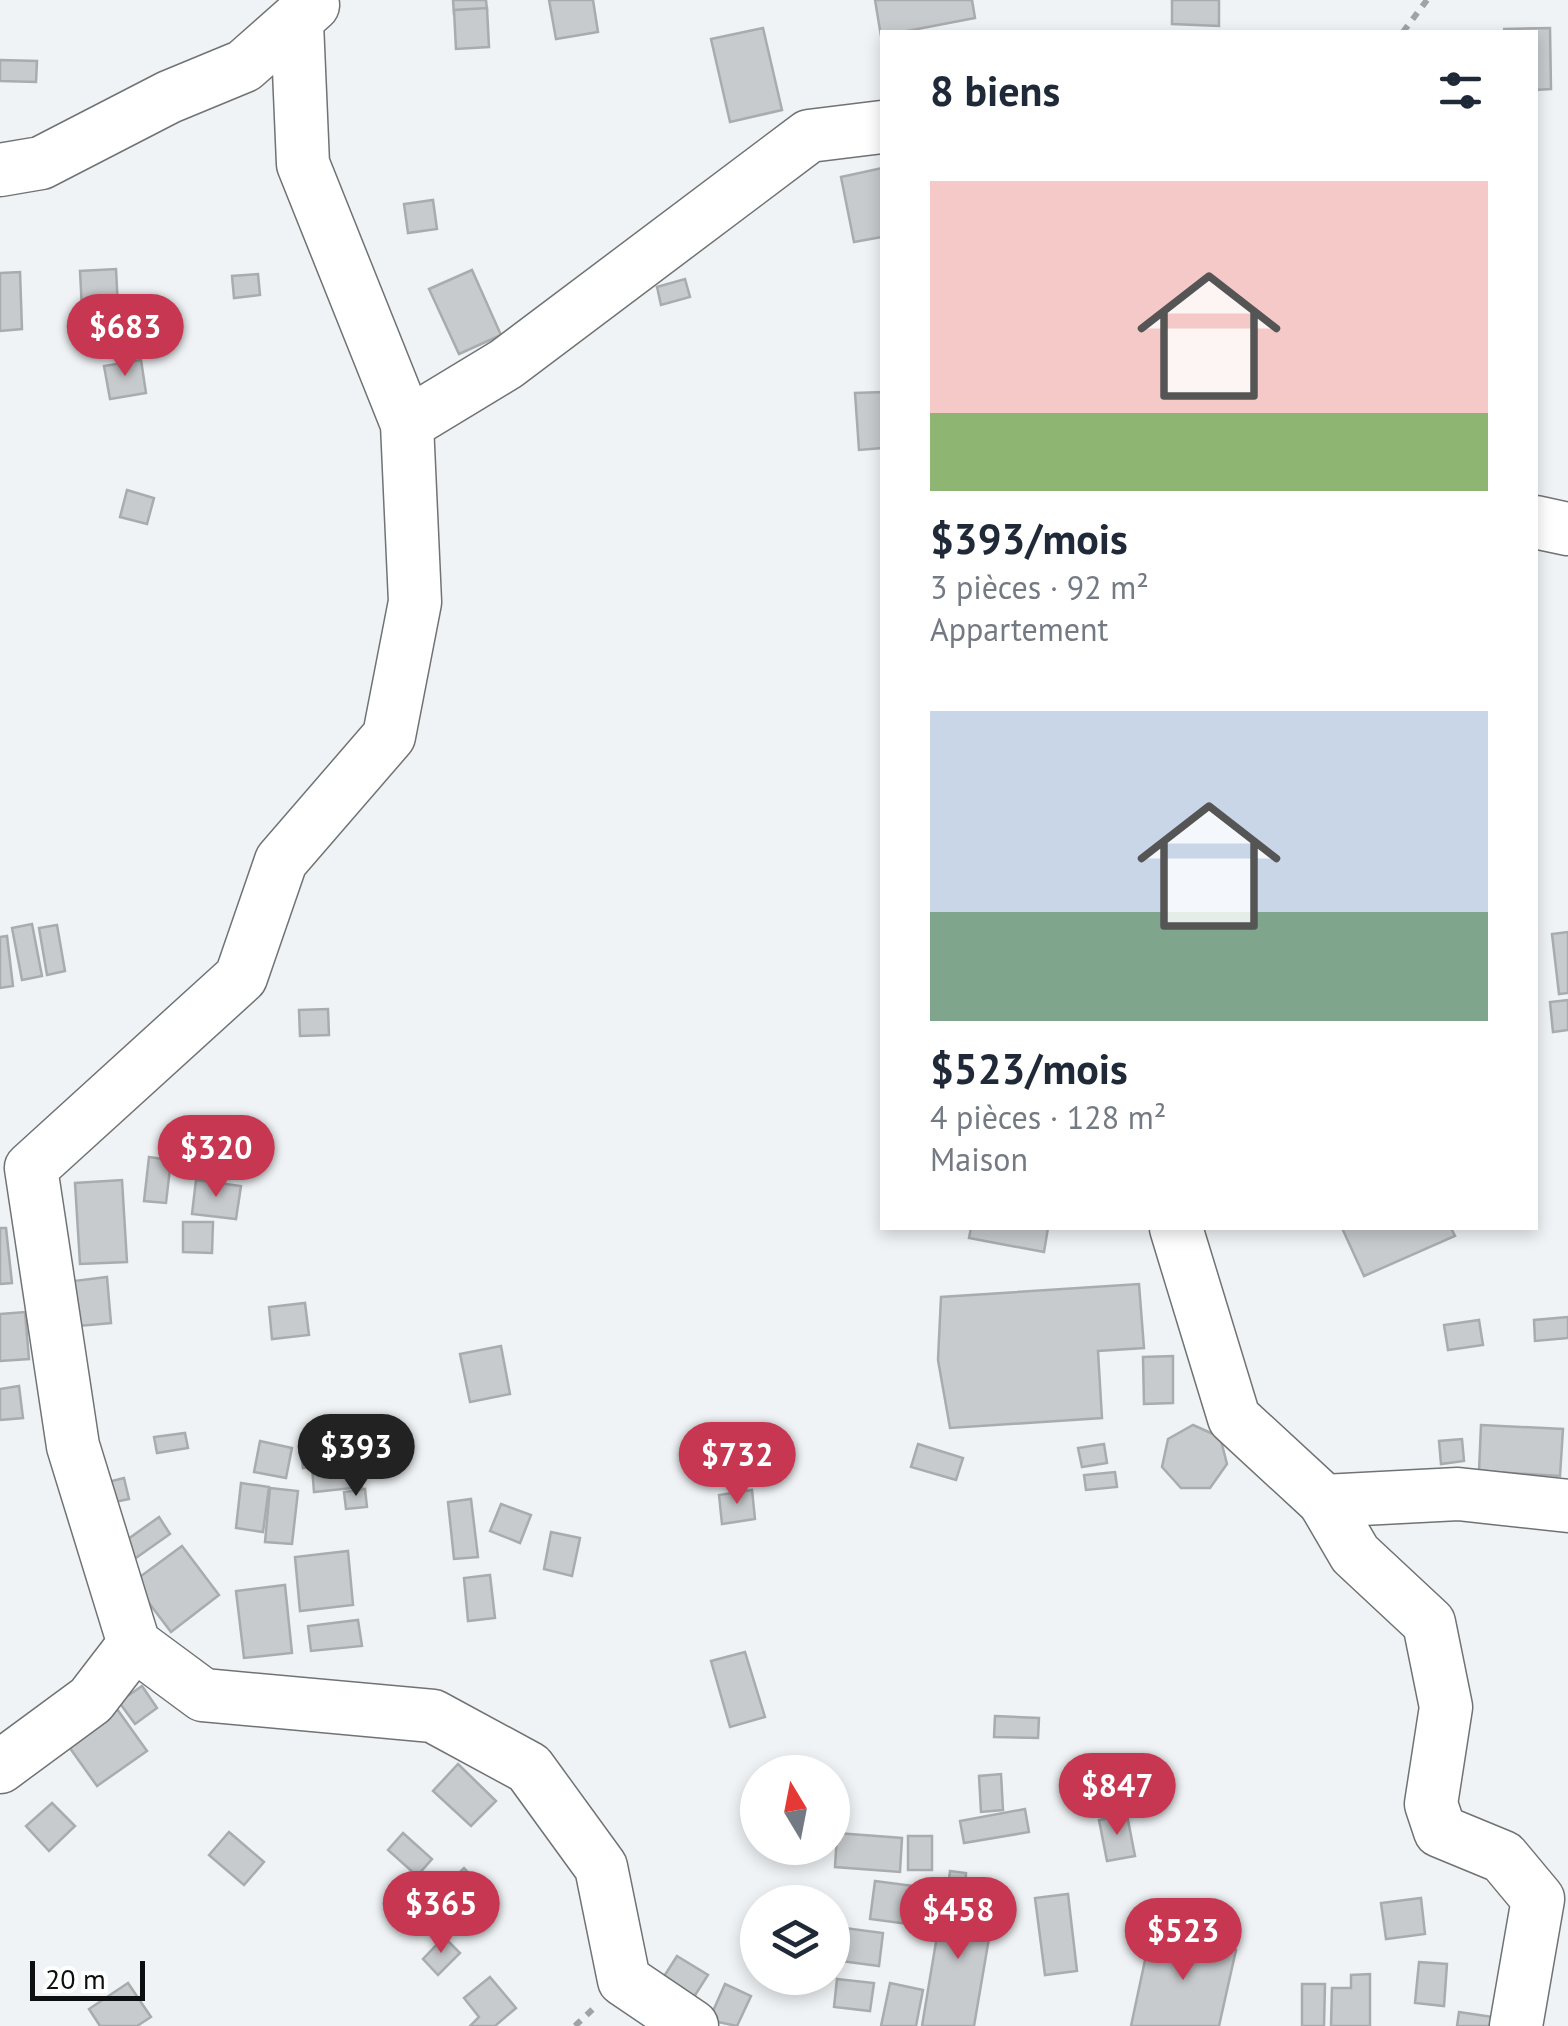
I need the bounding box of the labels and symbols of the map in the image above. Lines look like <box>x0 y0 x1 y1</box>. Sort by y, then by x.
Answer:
pin: $683 <box>66 294 184 379</box>
pin: $320 <box>157 1115 275 1200</box>
pin: $393 <box>297 1414 415 1499</box>
pin: $732 <box>678 1422 796 1507</box>
pin: $847 <box>1058 1753 1176 1838</box>
north arrow <box>740 1755 850 1865</box>
pin: $365 <box>382 1871 500 1956</box>
pin: $458 <box>899 1877 1017 1962</box>
pin: $523 <box>1124 1898 1242 1983</box>
scale bar <box>30 1956 145 2000</box>

